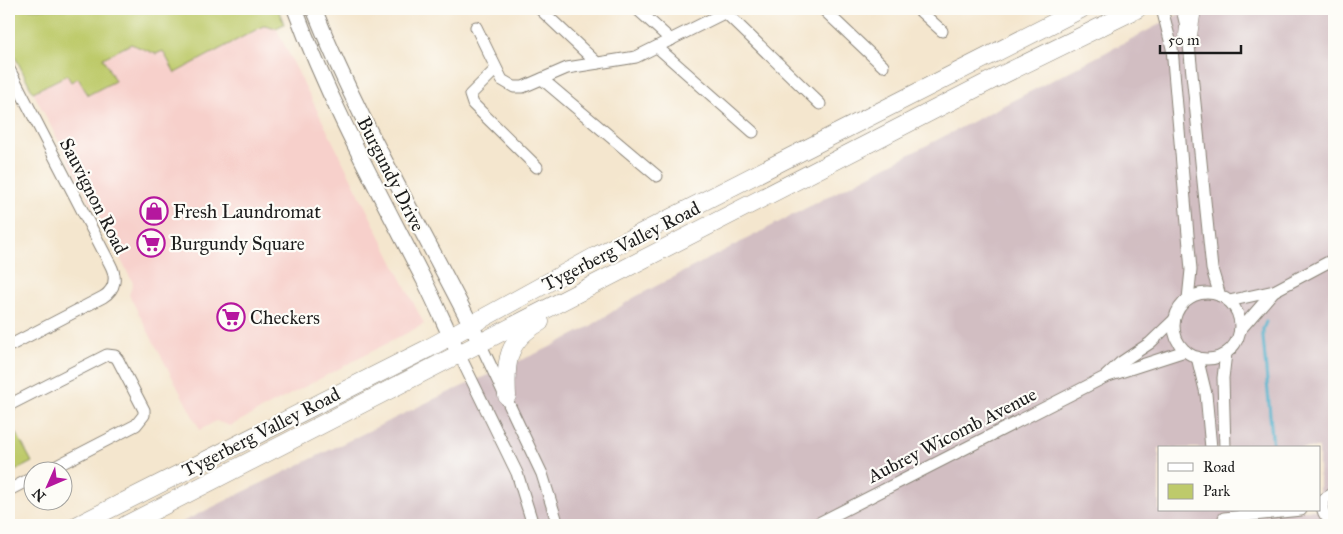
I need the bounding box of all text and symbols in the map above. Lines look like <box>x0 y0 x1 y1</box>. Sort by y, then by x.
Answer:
scale bar <box>1160 22 1242 54</box>
text: 50 m <box>1168 31 1200 49</box>
street label: Burgundy Drive <box>351 113 430 236</box>
street label: Sauvignon Road <box>54 134 133 259</box>
shop icon: Fresh Laundromat <box>139 196 169 226</box>
street label: Tygerberg Valley Road <box>538 196 705 297</box>
place label: Fresh Laundromat <box>173 200 321 223</box>
supermarket icon: Burgundy Square <box>136 228 166 258</box>
place label: Burgundy Square <box>170 232 305 256</box>
supermarket icon: Checkers <box>216 302 246 332</box>
place label: Checkers <box>250 306 320 329</box>
street label: Tygerberg Valley Road <box>178 382 345 483</box>
street label: Aubrey Wicomb Avenue <box>863 382 1040 488</box>
legend <box>1158 446 1320 512</box>
text: Road <box>1203 458 1235 476</box>
north arrow <box>22 462 72 512</box>
text: Park <box>1203 482 1230 500</box>
text: N <box>29 485 49 505</box>

